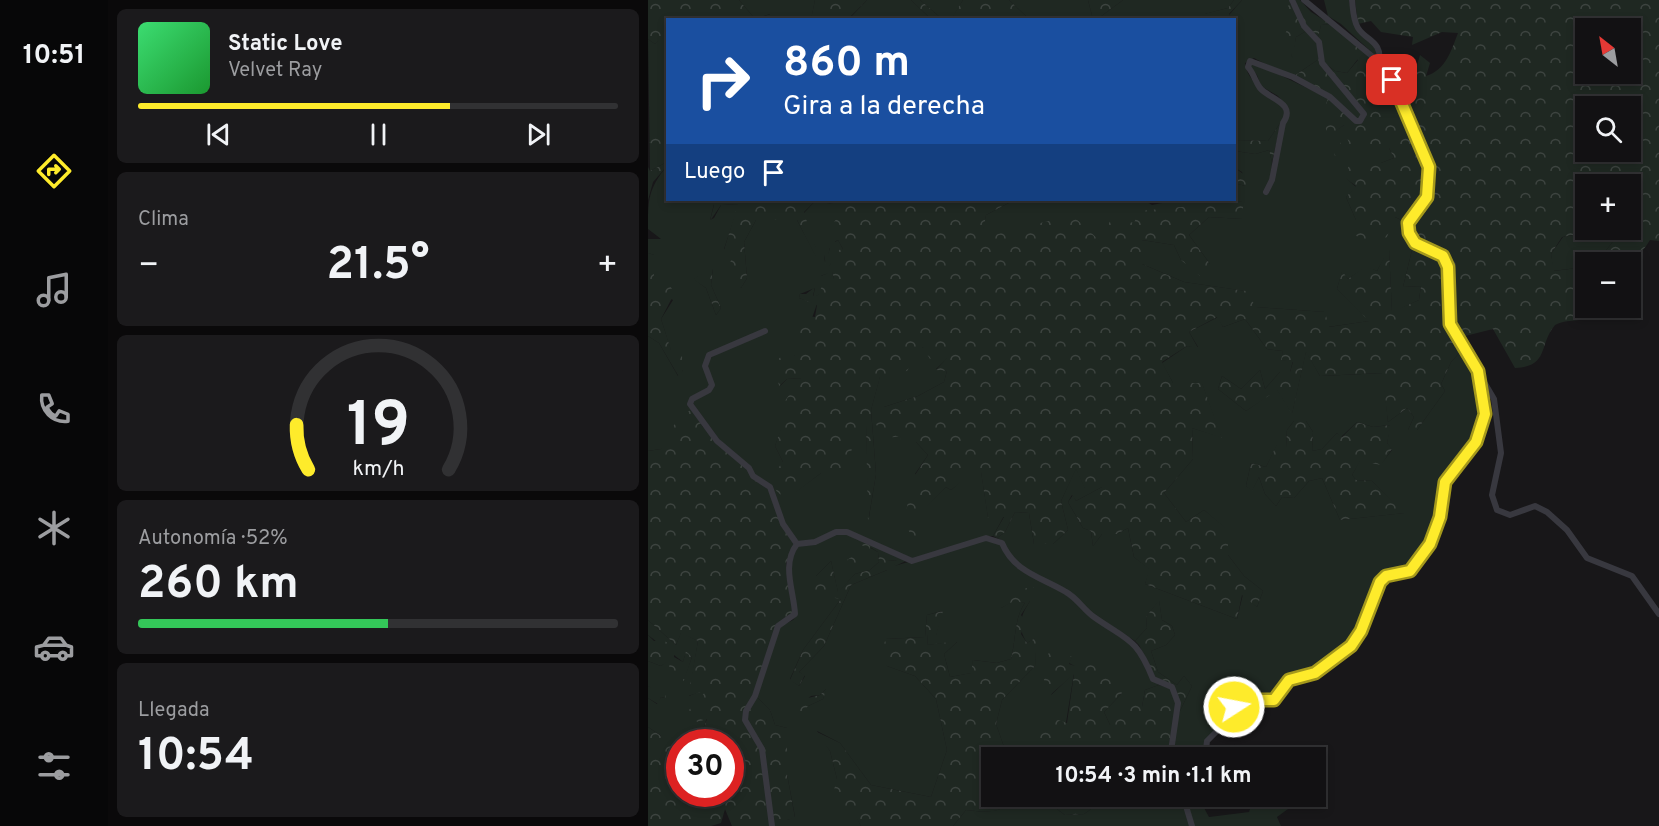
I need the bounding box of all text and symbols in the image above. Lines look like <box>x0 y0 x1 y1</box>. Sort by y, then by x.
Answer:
north arrow <box>1575 18 1641 84</box>
map controls <box>1575 18 1641 318</box>
text: Static Love <box>228 31 342 58</box>
text: 860 m <box>783 38 910 91</box>
text: 10:51 <box>23 39 85 73</box>
icon: right <box>684 42 762 120</box>
pin <box>1366 54 1417 105</box>
text: Velvet Ray <box>228 58 322 84</box>
icon: arrive <box>1375 63 1408 96</box>
text: Gira a la derecha <box>783 90 985 124</box>
button: search <box>1575 96 1641 162</box>
icon: previous <box>202 118 235 151</box>
icon: pause <box>362 118 395 151</box>
icon: next <box>522 118 555 151</box>
icon: directions <box>33 150 75 192</box>
icon: arrive <box>757 156 790 189</box>
text: Luego <box>684 159 745 186</box>
button: + <box>1575 174 1641 240</box>
text: Clima <box>138 207 189 233</box>
text: 21.5° <box>327 238 429 295</box>
text: − <box>138 246 159 288</box>
text: + <box>597 246 618 288</box>
button: − <box>1575 252 1641 318</box>
icon: music <box>33 269 75 311</box>
icon: phone <box>33 388 75 430</box>
text: 19 <box>346 389 410 468</box>
text: km/h <box>352 456 404 483</box>
icon: climate <box>33 507 75 549</box>
text: Autonomía · 52% <box>138 526 288 552</box>
text: 260 km <box>138 557 299 614</box>
icon: car <box>33 626 75 668</box>
position arrow <box>1202 675 1266 739</box>
text: Llegada <box>138 698 210 724</box>
text: 10:54 <box>138 729 254 786</box>
speed limit sign: 30 <box>666 729 744 807</box>
icon: filters <box>33 745 75 787</box>
text: 10:54 · 3 min · 1.1 km <box>1056 763 1252 790</box>

